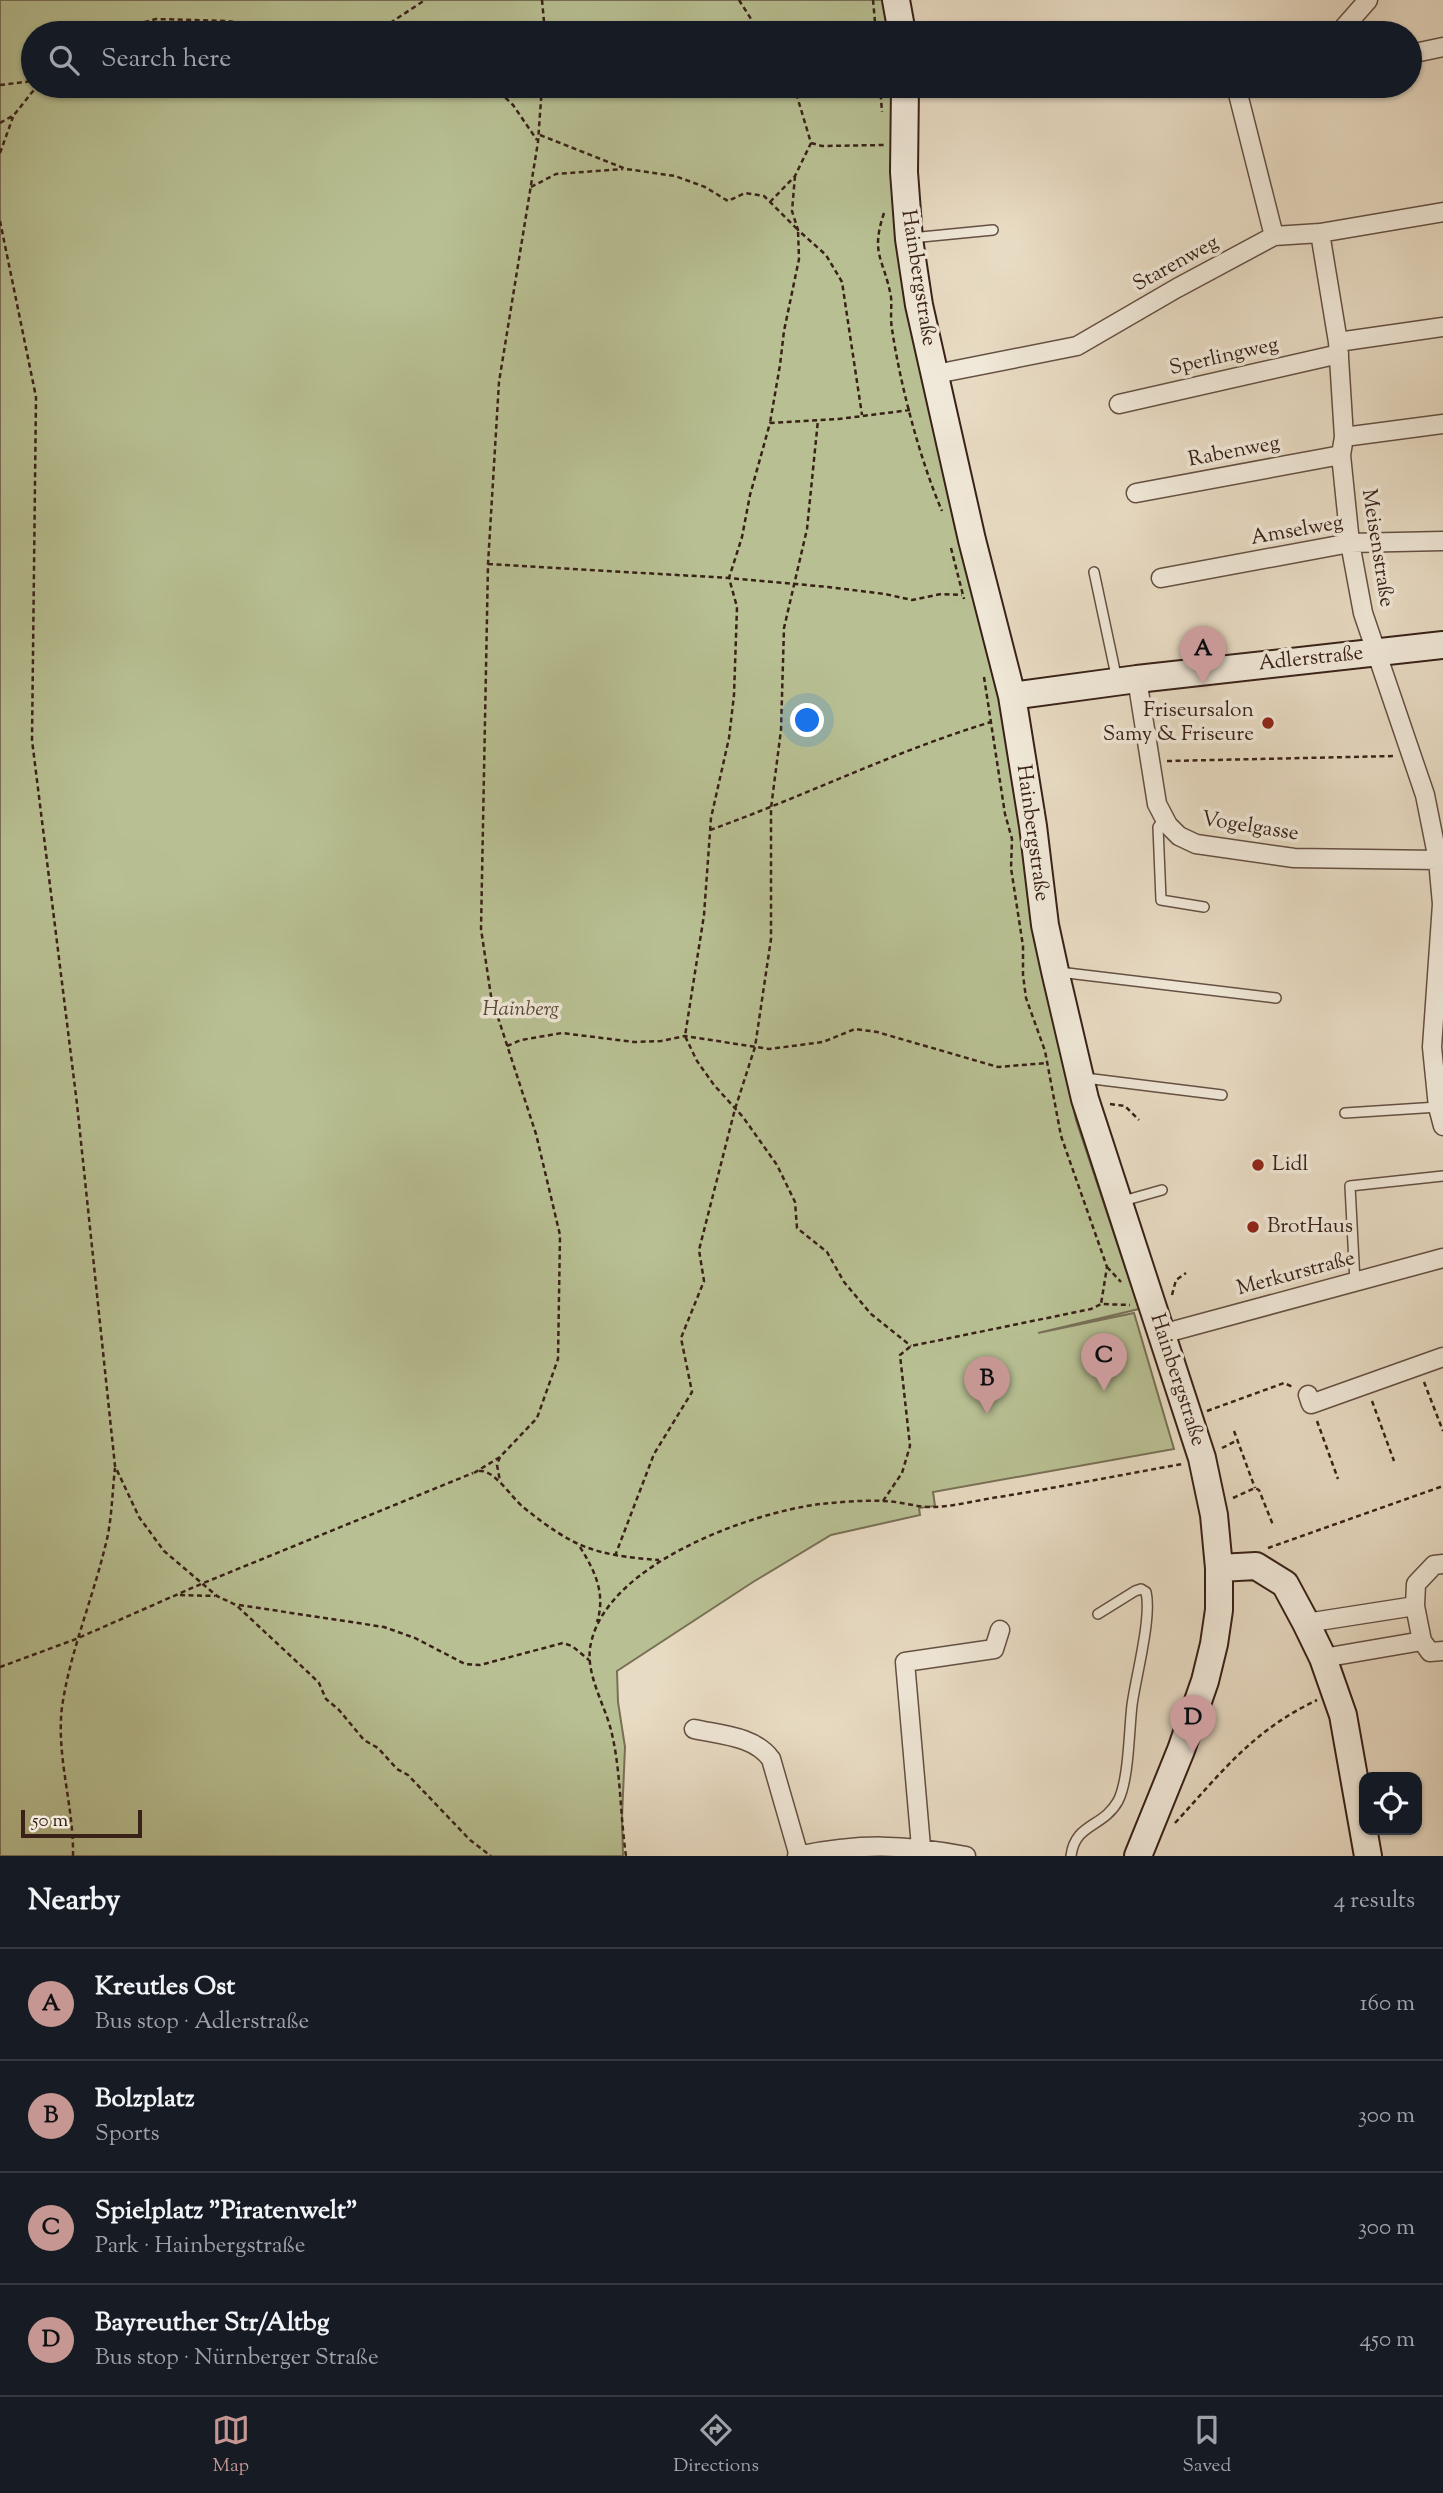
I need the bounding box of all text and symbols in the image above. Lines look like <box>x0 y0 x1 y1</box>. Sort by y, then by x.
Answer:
search box <box>21 21 1422 98</box>
icon: search <box>45 41 83 79</box>
text: Search here <box>101 41 231 78</box>
street label: Hainbergstraße <box>892 208 944 348</box>
street label: Starenweg <box>1128 228 1224 300</box>
street label: Sperlingweg <box>1166 330 1282 384</box>
street label: Rabenweg <box>1186 428 1282 476</box>
street label: Meisenstraße <box>1353 487 1401 609</box>
street label: Amselweg <box>1249 508 1345 554</box>
pin: A <box>1180 626 1226 684</box>
street label: Adlerstraße <box>1257 639 1365 679</box>
place label: Friseursalon Samy & Friseure <box>1103 696 1254 750</box>
your location <box>790 703 824 737</box>
marker: Friseursalon Samy & Friseure <box>1260 715 1276 731</box>
street label: Hainbergstraße <box>1008 763 1056 903</box>
street label: Vogelgasse <box>1199 805 1301 849</box>
park label: Hainberg <box>483 995 559 1025</box>
place label: Lidl <box>1272 1150 1308 1180</box>
marker: Lidl <box>1250 1157 1266 1173</box>
place label: BrotHaus <box>1267 1212 1353 1242</box>
marker: BrotHaus <box>1245 1219 1261 1235</box>
street label: Merkurstraße <box>1233 1244 1359 1304</box>
street label: Hainbergstraße <box>1141 1310 1213 1450</box>
pin: C <box>1081 1333 1127 1391</box>
pin: B <box>964 1356 1010 1414</box>
pin: D <box>1170 1695 1216 1753</box>
map controls <box>1359 1772 1422 1835</box>
button: locate <box>1359 1772 1422 1835</box>
scale bar <box>21 1807 142 1839</box>
text: 50 m <box>32 1808 68 1835</box>
text: Nearby <box>28 1880 120 1923</box>
text: 4 results <box>1334 1885 1415 1918</box>
text: Kreutles Ost <box>95 1969 235 2006</box>
text: A <box>42 1988 60 2021</box>
text: 160 m <box>1360 1988 1415 2021</box>
text: Bus stop · Adlerstraße <box>95 2006 309 2039</box>
text: Bolzplatz <box>95 2081 195 2118</box>
text: B <box>44 2100 58 2133</box>
text: 300 m <box>1358 2100 1415 2133</box>
text: Sports <box>95 2118 160 2151</box>
text: Spielplatz "Piratenwelt" <box>95 2193 358 2230</box>
text: C <box>42 2212 60 2245</box>
text: 300 m <box>1358 2212 1415 2245</box>
text: Park · Hainbergstraße <box>95 2230 305 2263</box>
text: Bayreuther Str/Altbg <box>95 2305 329 2342</box>
text: D <box>42 2324 60 2357</box>
text: 450 m <box>1359 2324 1415 2357</box>
text: Bus stop · Nürnberger Straße <box>95 2342 379 2375</box>
tab: Map <box>212 2411 250 2480</box>
tab: Directions <box>673 2411 759 2480</box>
tab: Saved <box>1182 2411 1231 2480</box>

